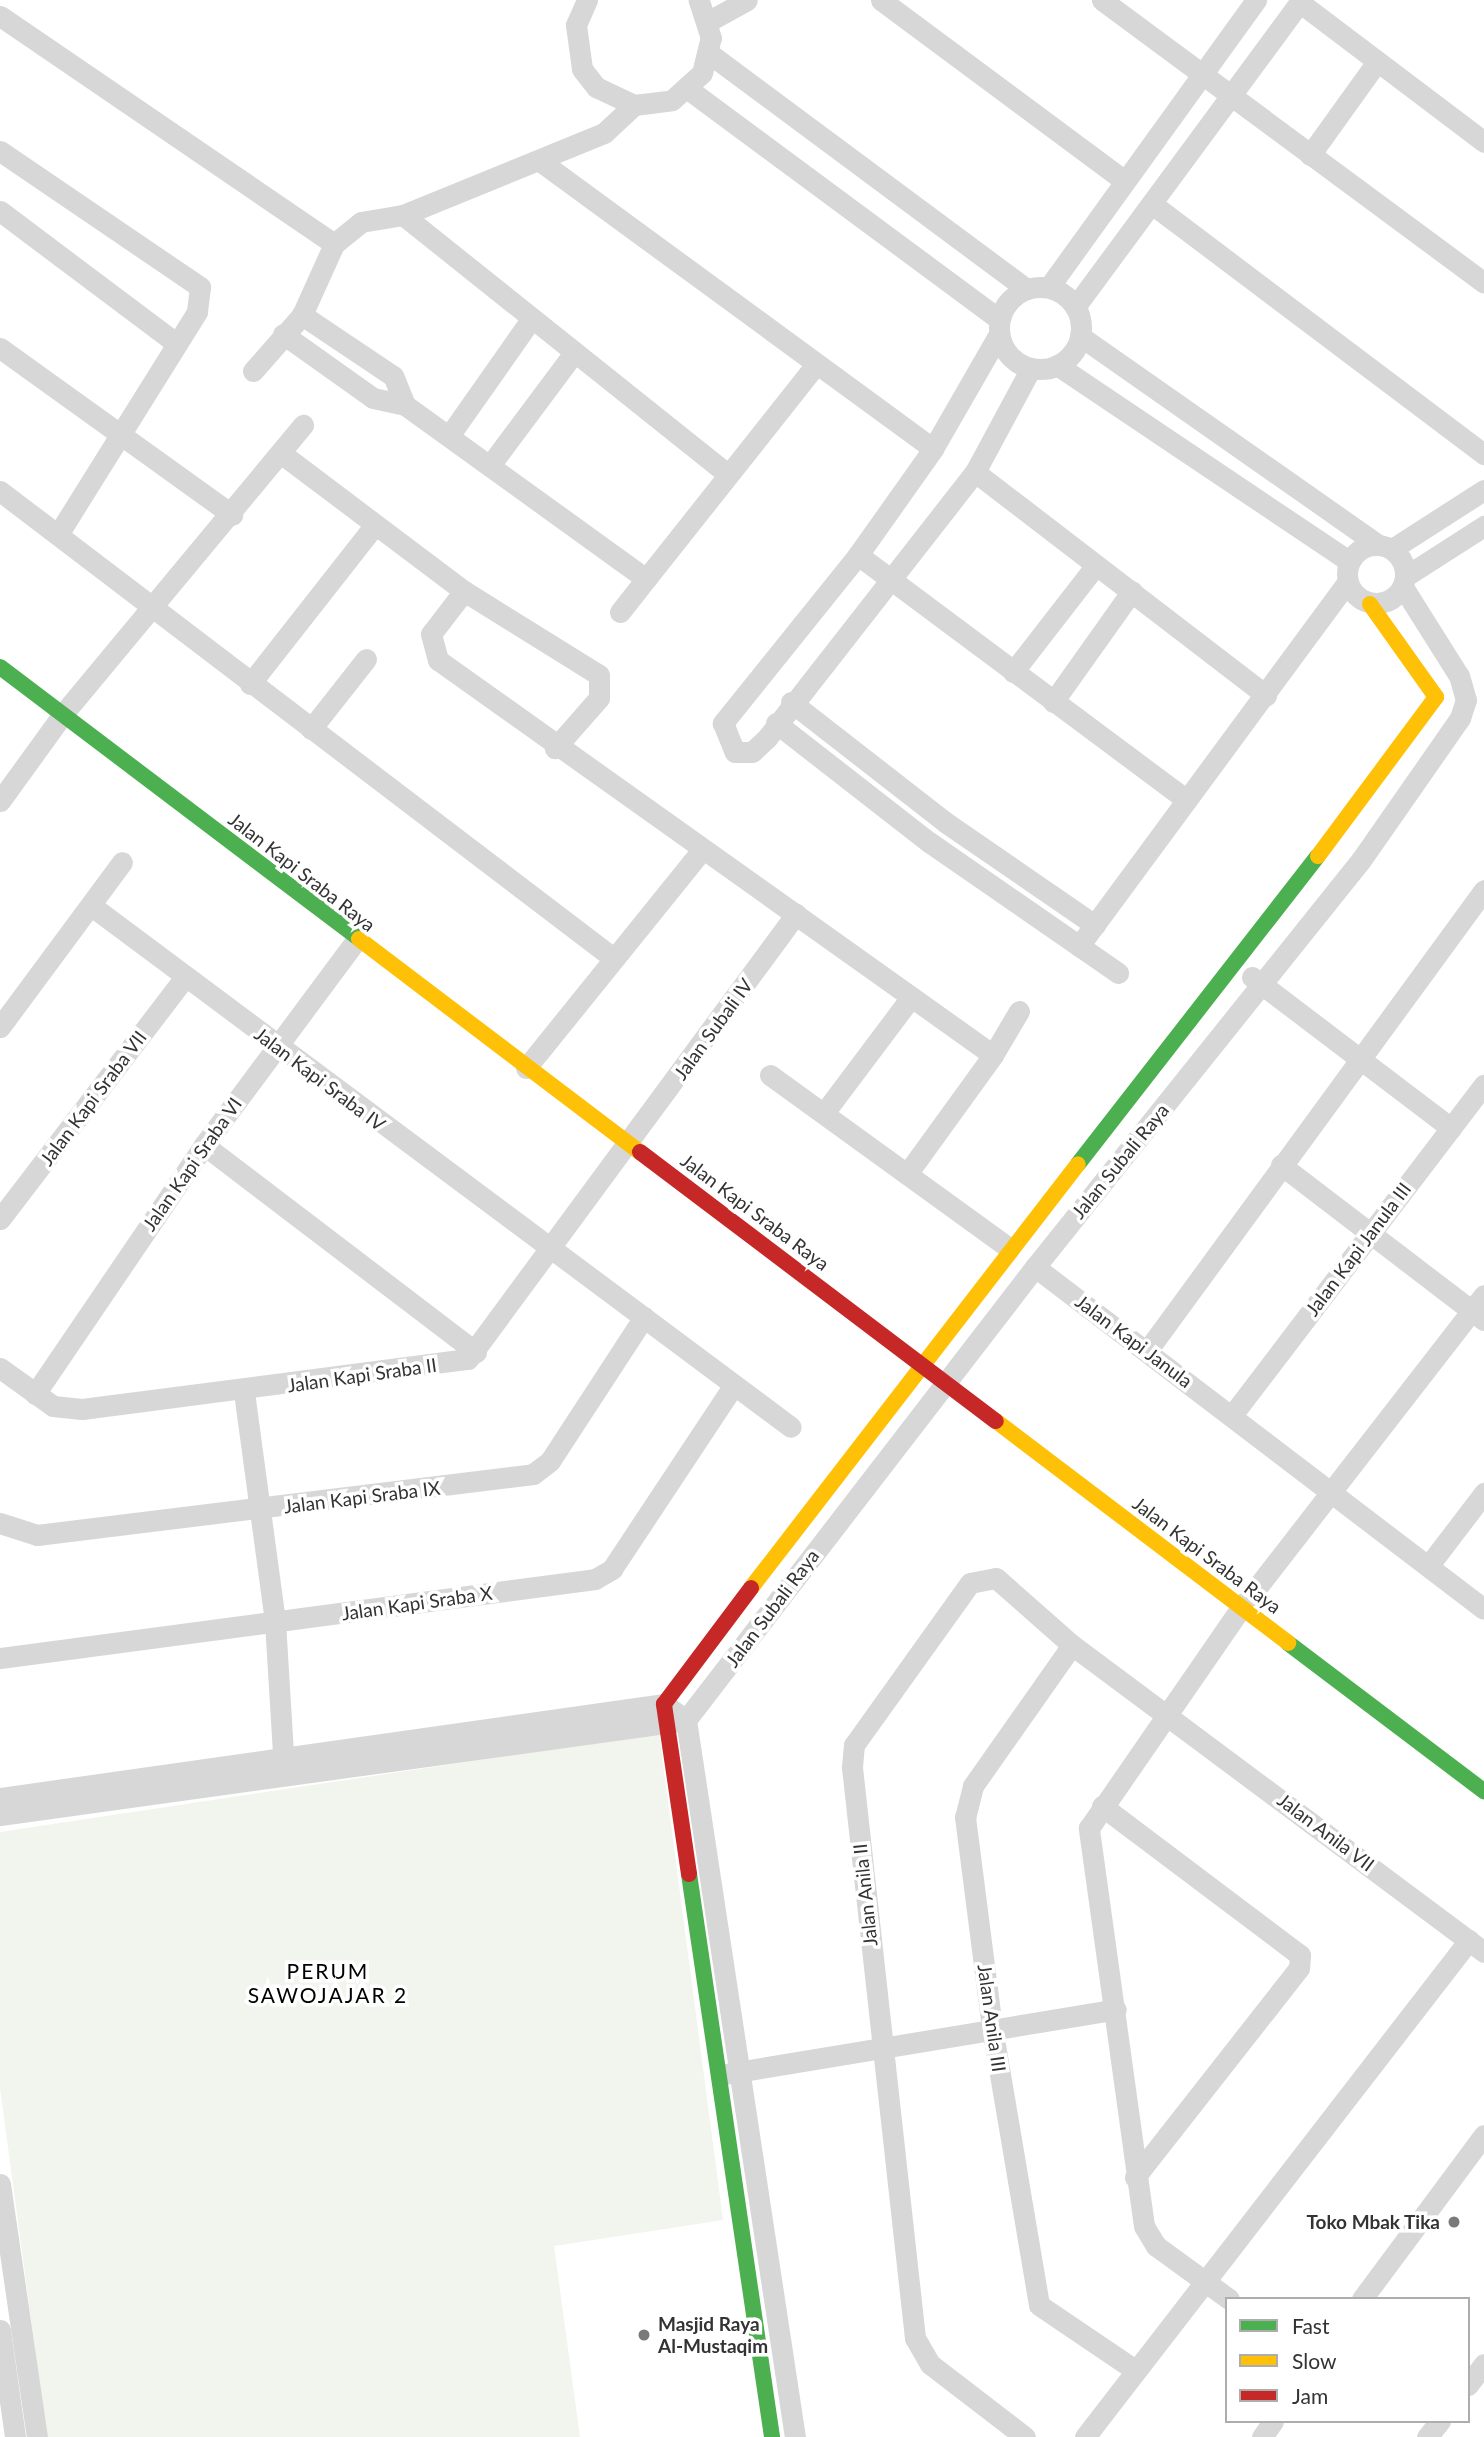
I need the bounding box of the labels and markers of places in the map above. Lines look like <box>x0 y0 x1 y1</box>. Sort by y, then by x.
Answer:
place label: Toko Mbak Tika <box>1306 2211 1440 2233</box>
marker: Toko Mbak Tika <box>1446 2214 1462 2230</box>
place label: Masjid Raya Al-Mustaqim <box>658 2313 768 2357</box>
marker: Masjid Raya Al-Mustaqim <box>636 2327 652 2343</box>

